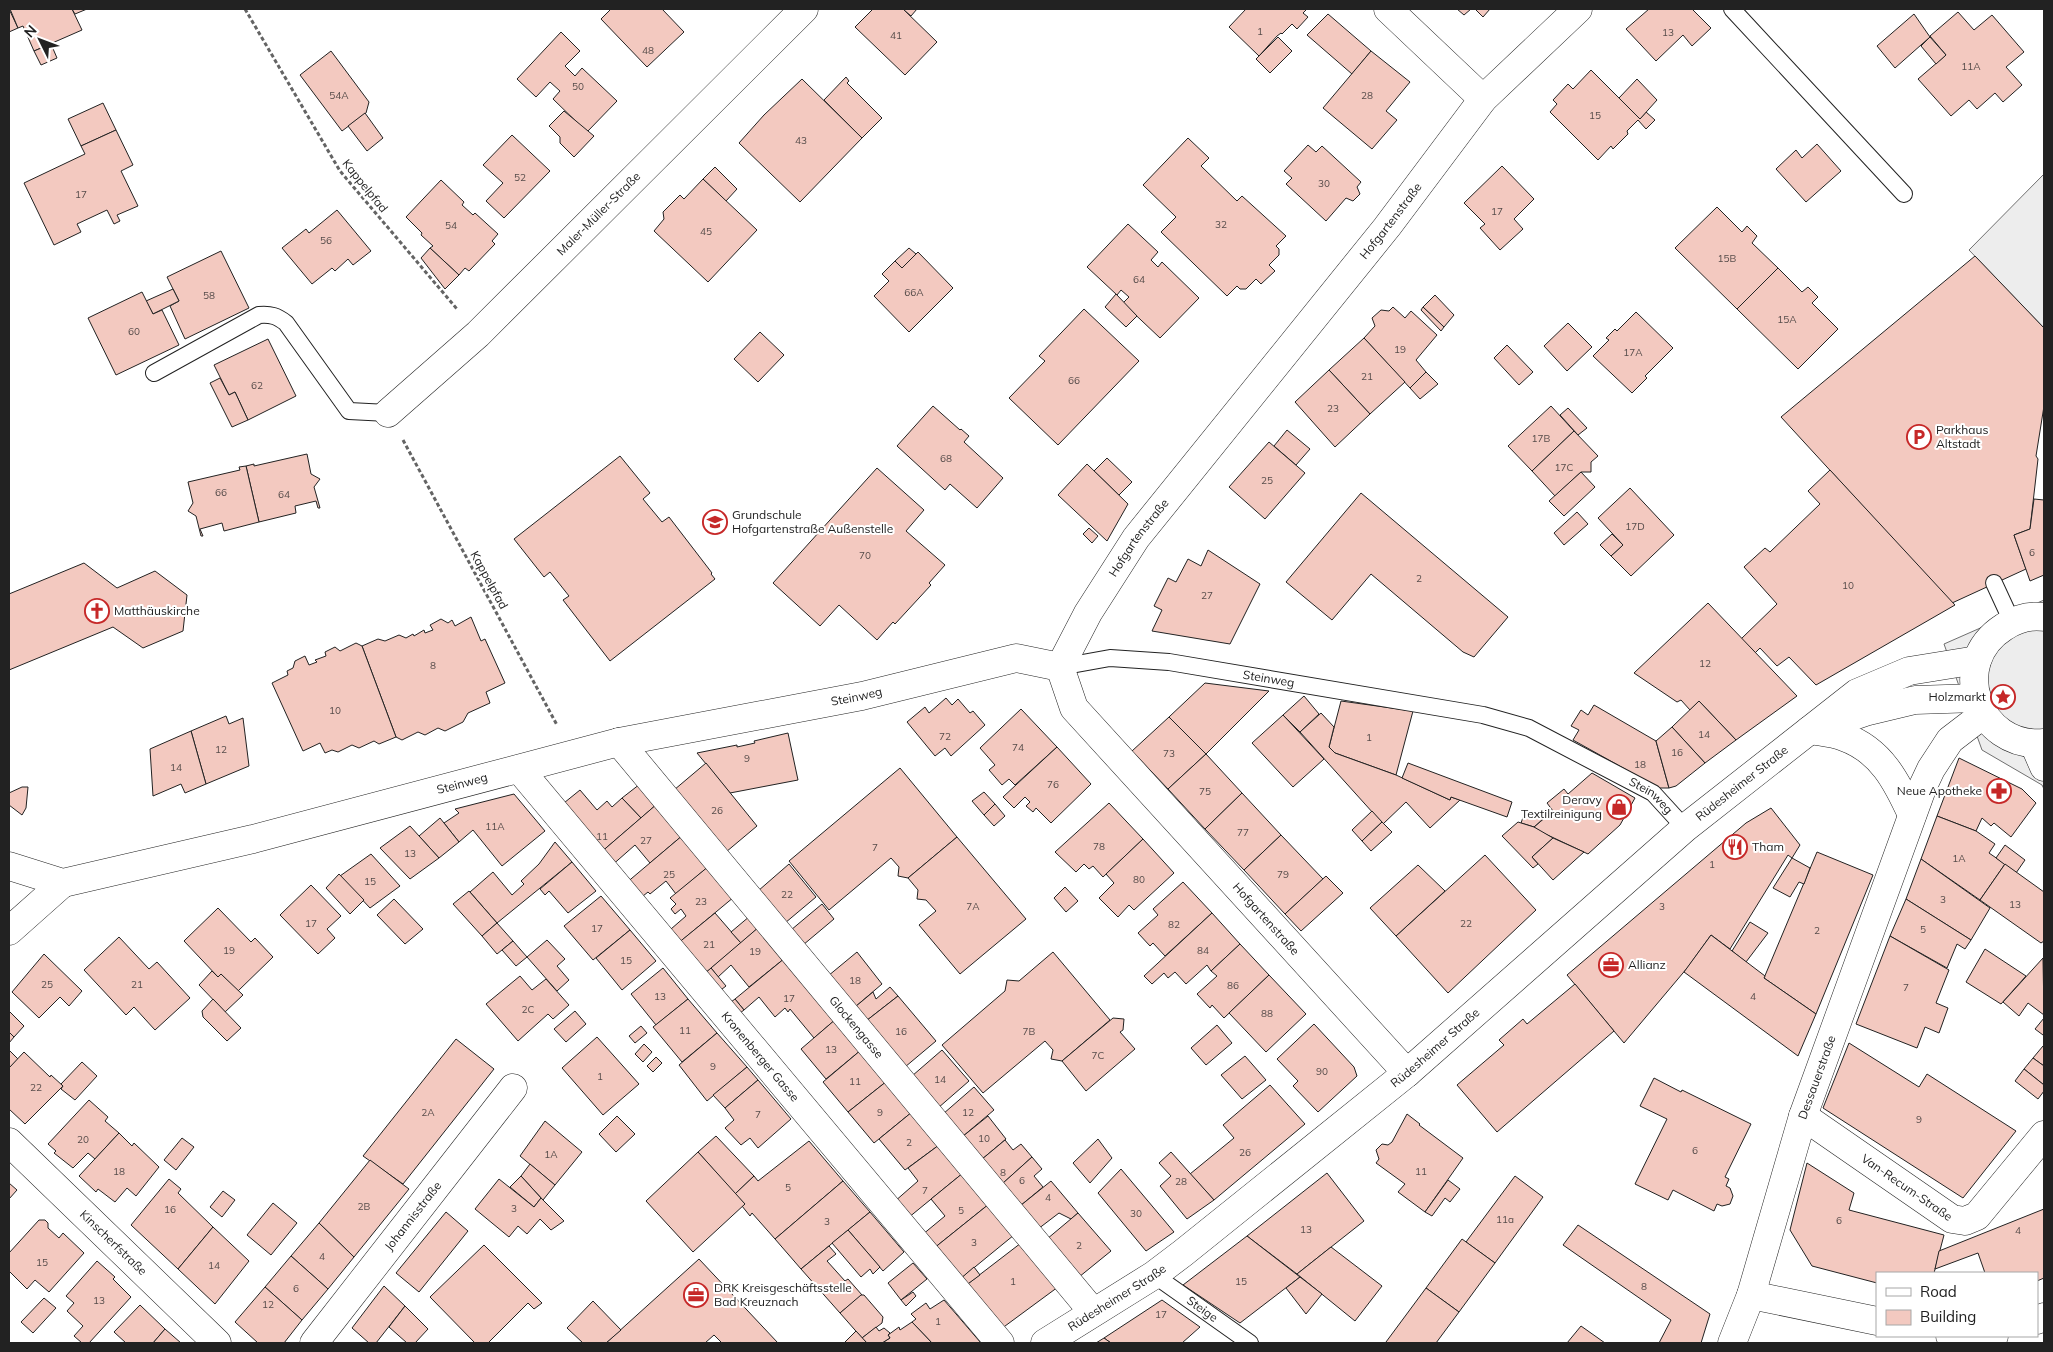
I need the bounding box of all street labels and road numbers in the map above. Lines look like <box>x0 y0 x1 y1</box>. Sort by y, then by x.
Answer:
street label: Kappelpfad <box>339 156 391 215</box>
street label: Maler-Müller-Straße <box>553 169 643 258</box>
street label: Hofgartenstraße <box>1356 180 1425 262</box>
street label: Hofgartenstraße <box>1105 496 1172 579</box>
street label: Kappelpfad <box>467 548 512 611</box>
street label: Steinweg <box>1242 667 1296 690</box>
street label: Steinweg <box>829 683 884 709</box>
street label: Rüdesheimer Straße <box>1692 742 1791 824</box>
street label: Steinweg <box>435 769 489 797</box>
street label: Steinweg <box>1627 774 1676 817</box>
street label: Hofgartenstraße <box>1230 879 1303 958</box>
street label: Glockengasse <box>826 993 887 1061</box>
street label: Rüdesheimer Straße <box>1387 1005 1482 1090</box>
street label: Kronenberger Gasse <box>718 1008 803 1105</box>
street label: Dessauerstraße <box>1794 1033 1839 1121</box>
street label: Van-Recum-Straße <box>1858 1151 1955 1224</box>
street label: Johannisstraße <box>381 1178 444 1253</box>
street label: Kinscherfstraße <box>77 1207 150 1278</box>
street label: Rüdesheimer Straße <box>1065 1261 1169 1334</box>
street label: Steige <box>1184 1293 1221 1325</box>

